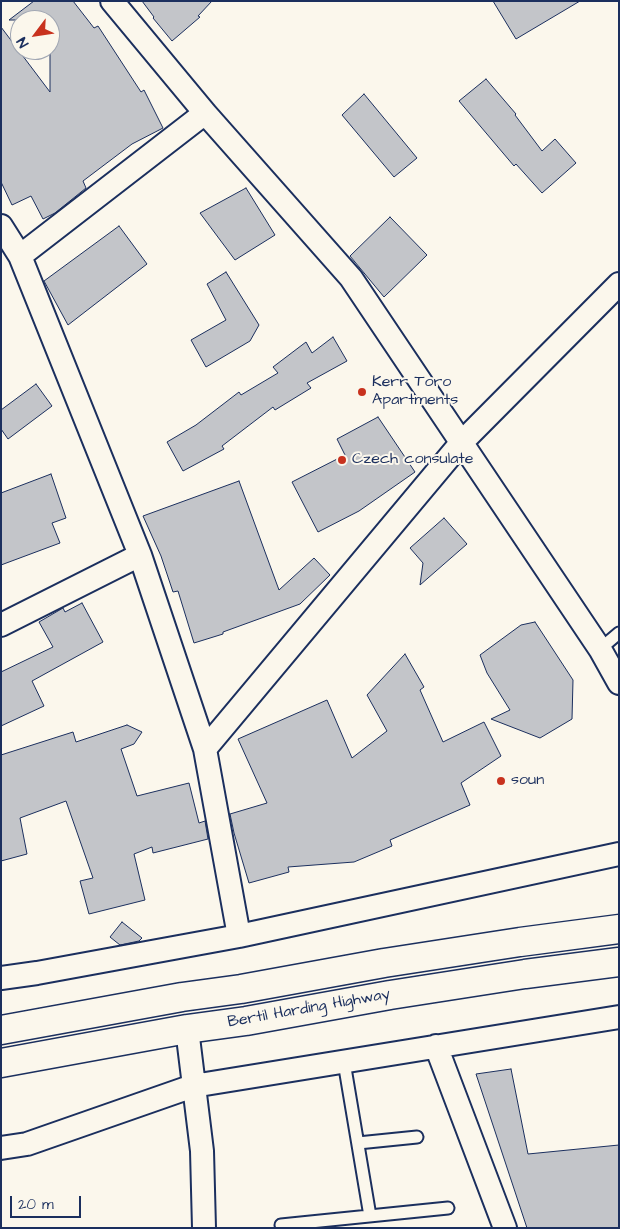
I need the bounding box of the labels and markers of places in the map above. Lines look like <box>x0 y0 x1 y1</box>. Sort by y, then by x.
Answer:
place label: Kerr Toro Apartments <box>372 373 458 411</box>
marker: Kerr Toro Apartments <box>356 386 368 398</box>
place label: Czech consulate <box>352 450 473 470</box>
marker: Czech consulate <box>336 454 348 466</box>
place label: soun <box>511 771 544 791</box>
marker: soun <box>495 775 507 787</box>

